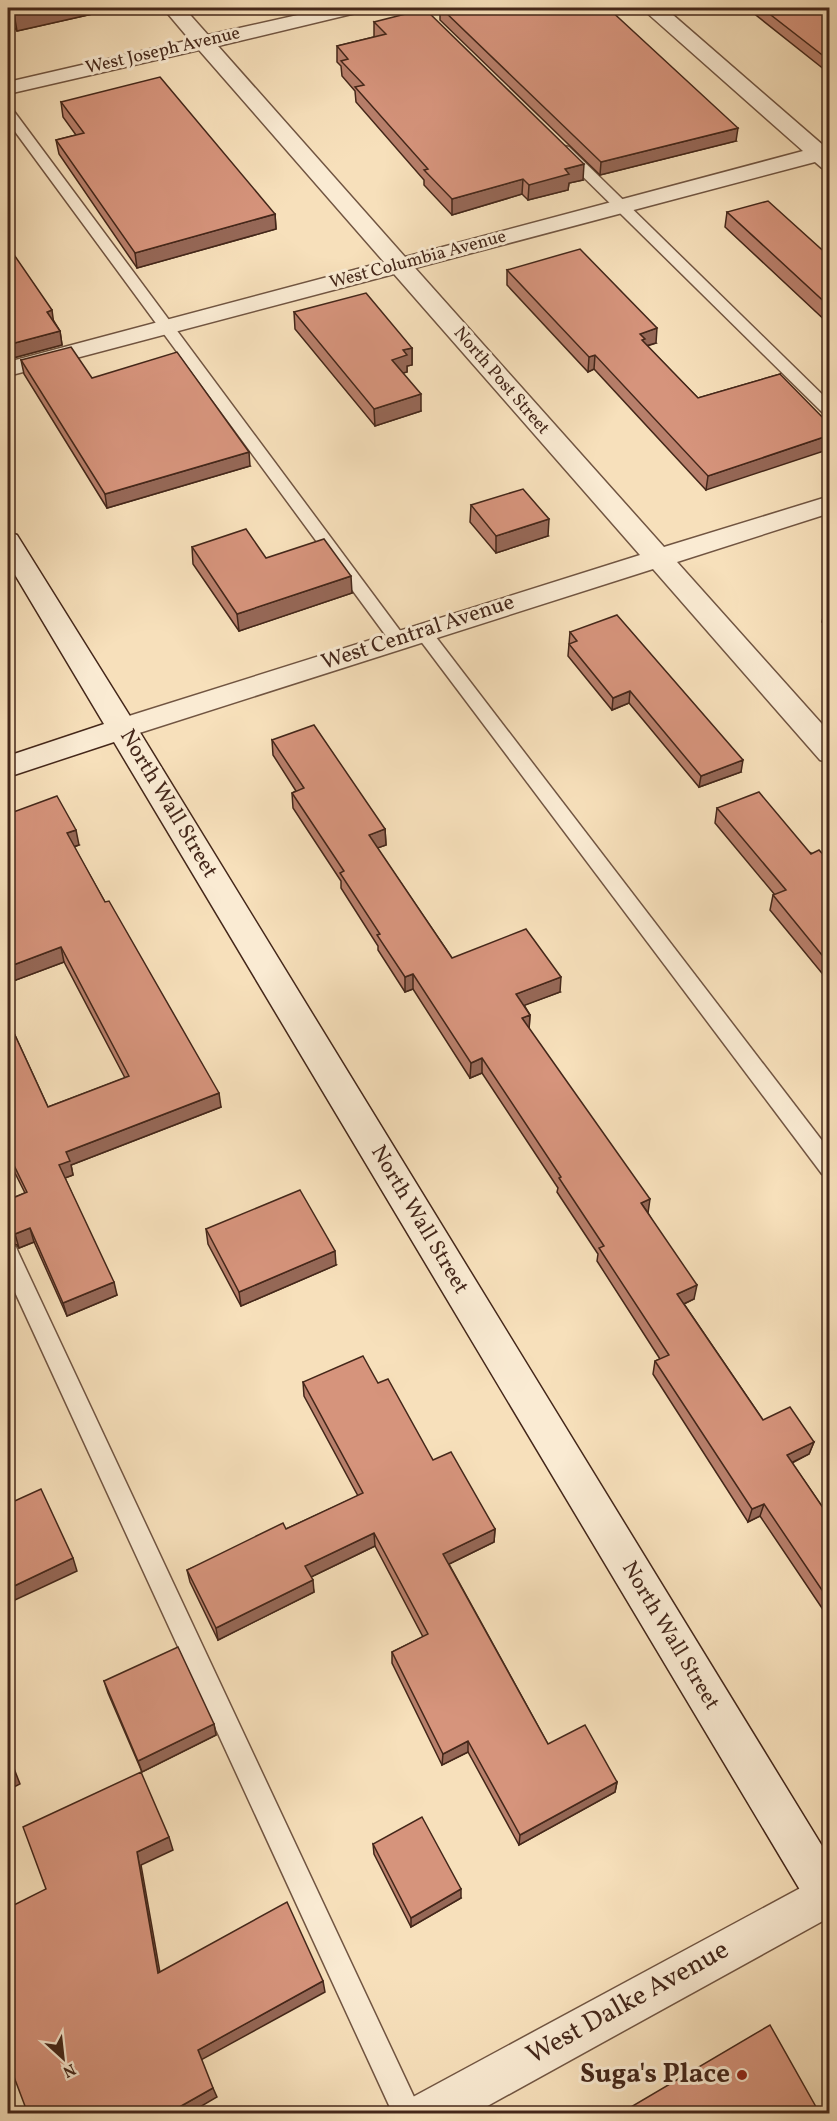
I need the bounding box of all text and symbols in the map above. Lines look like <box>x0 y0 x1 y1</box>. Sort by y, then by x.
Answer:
street label: West Joseph Avenue <box>83 21 243 81</box>
street label: West Columbia Avenue <box>327 224 509 296</box>
street label: North Post Street <box>447 322 555 440</box>
street label: West Central Avenue <box>318 587 518 679</box>
street label: North Wall Street <box>111 724 225 884</box>
street label: North Wall Street <box>362 1140 476 1300</box>
street label: North Wall Street <box>613 1556 727 1716</box>
street label: West Dalke Avenue <box>520 1932 736 2074</box>
north arrow <box>33 2028 93 2088</box>
place label: Suga's Place <box>580 2056 730 2094</box>
text: N <box>58 2057 79 2082</box>
marker: Suga's Place <box>735 2068 749 2082</box>

